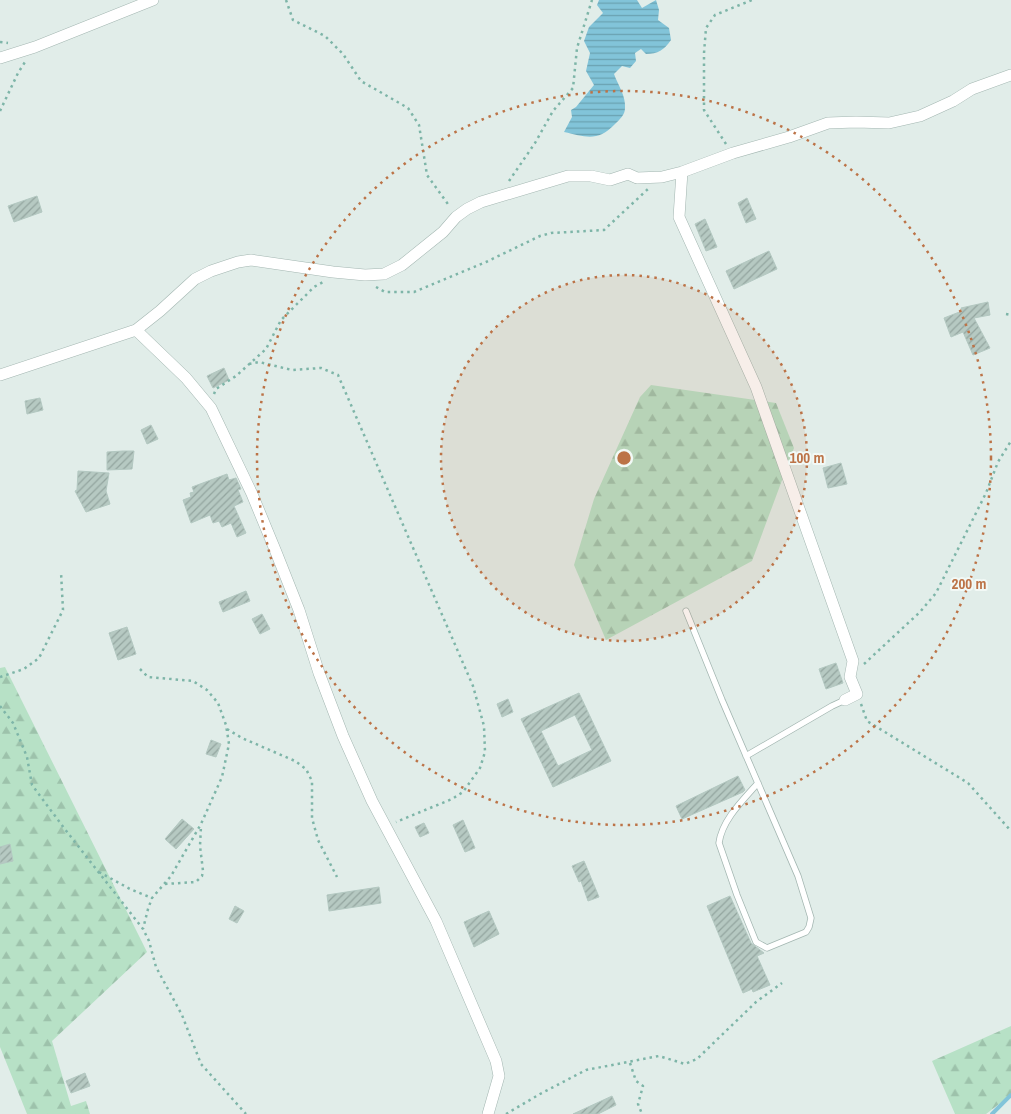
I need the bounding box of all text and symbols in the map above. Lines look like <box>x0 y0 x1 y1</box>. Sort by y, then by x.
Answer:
text: 100 m <box>790 447 824 468</box>
centre of rings <box>615 449 633 467</box>
text: 200 m <box>952 573 986 594</box>

